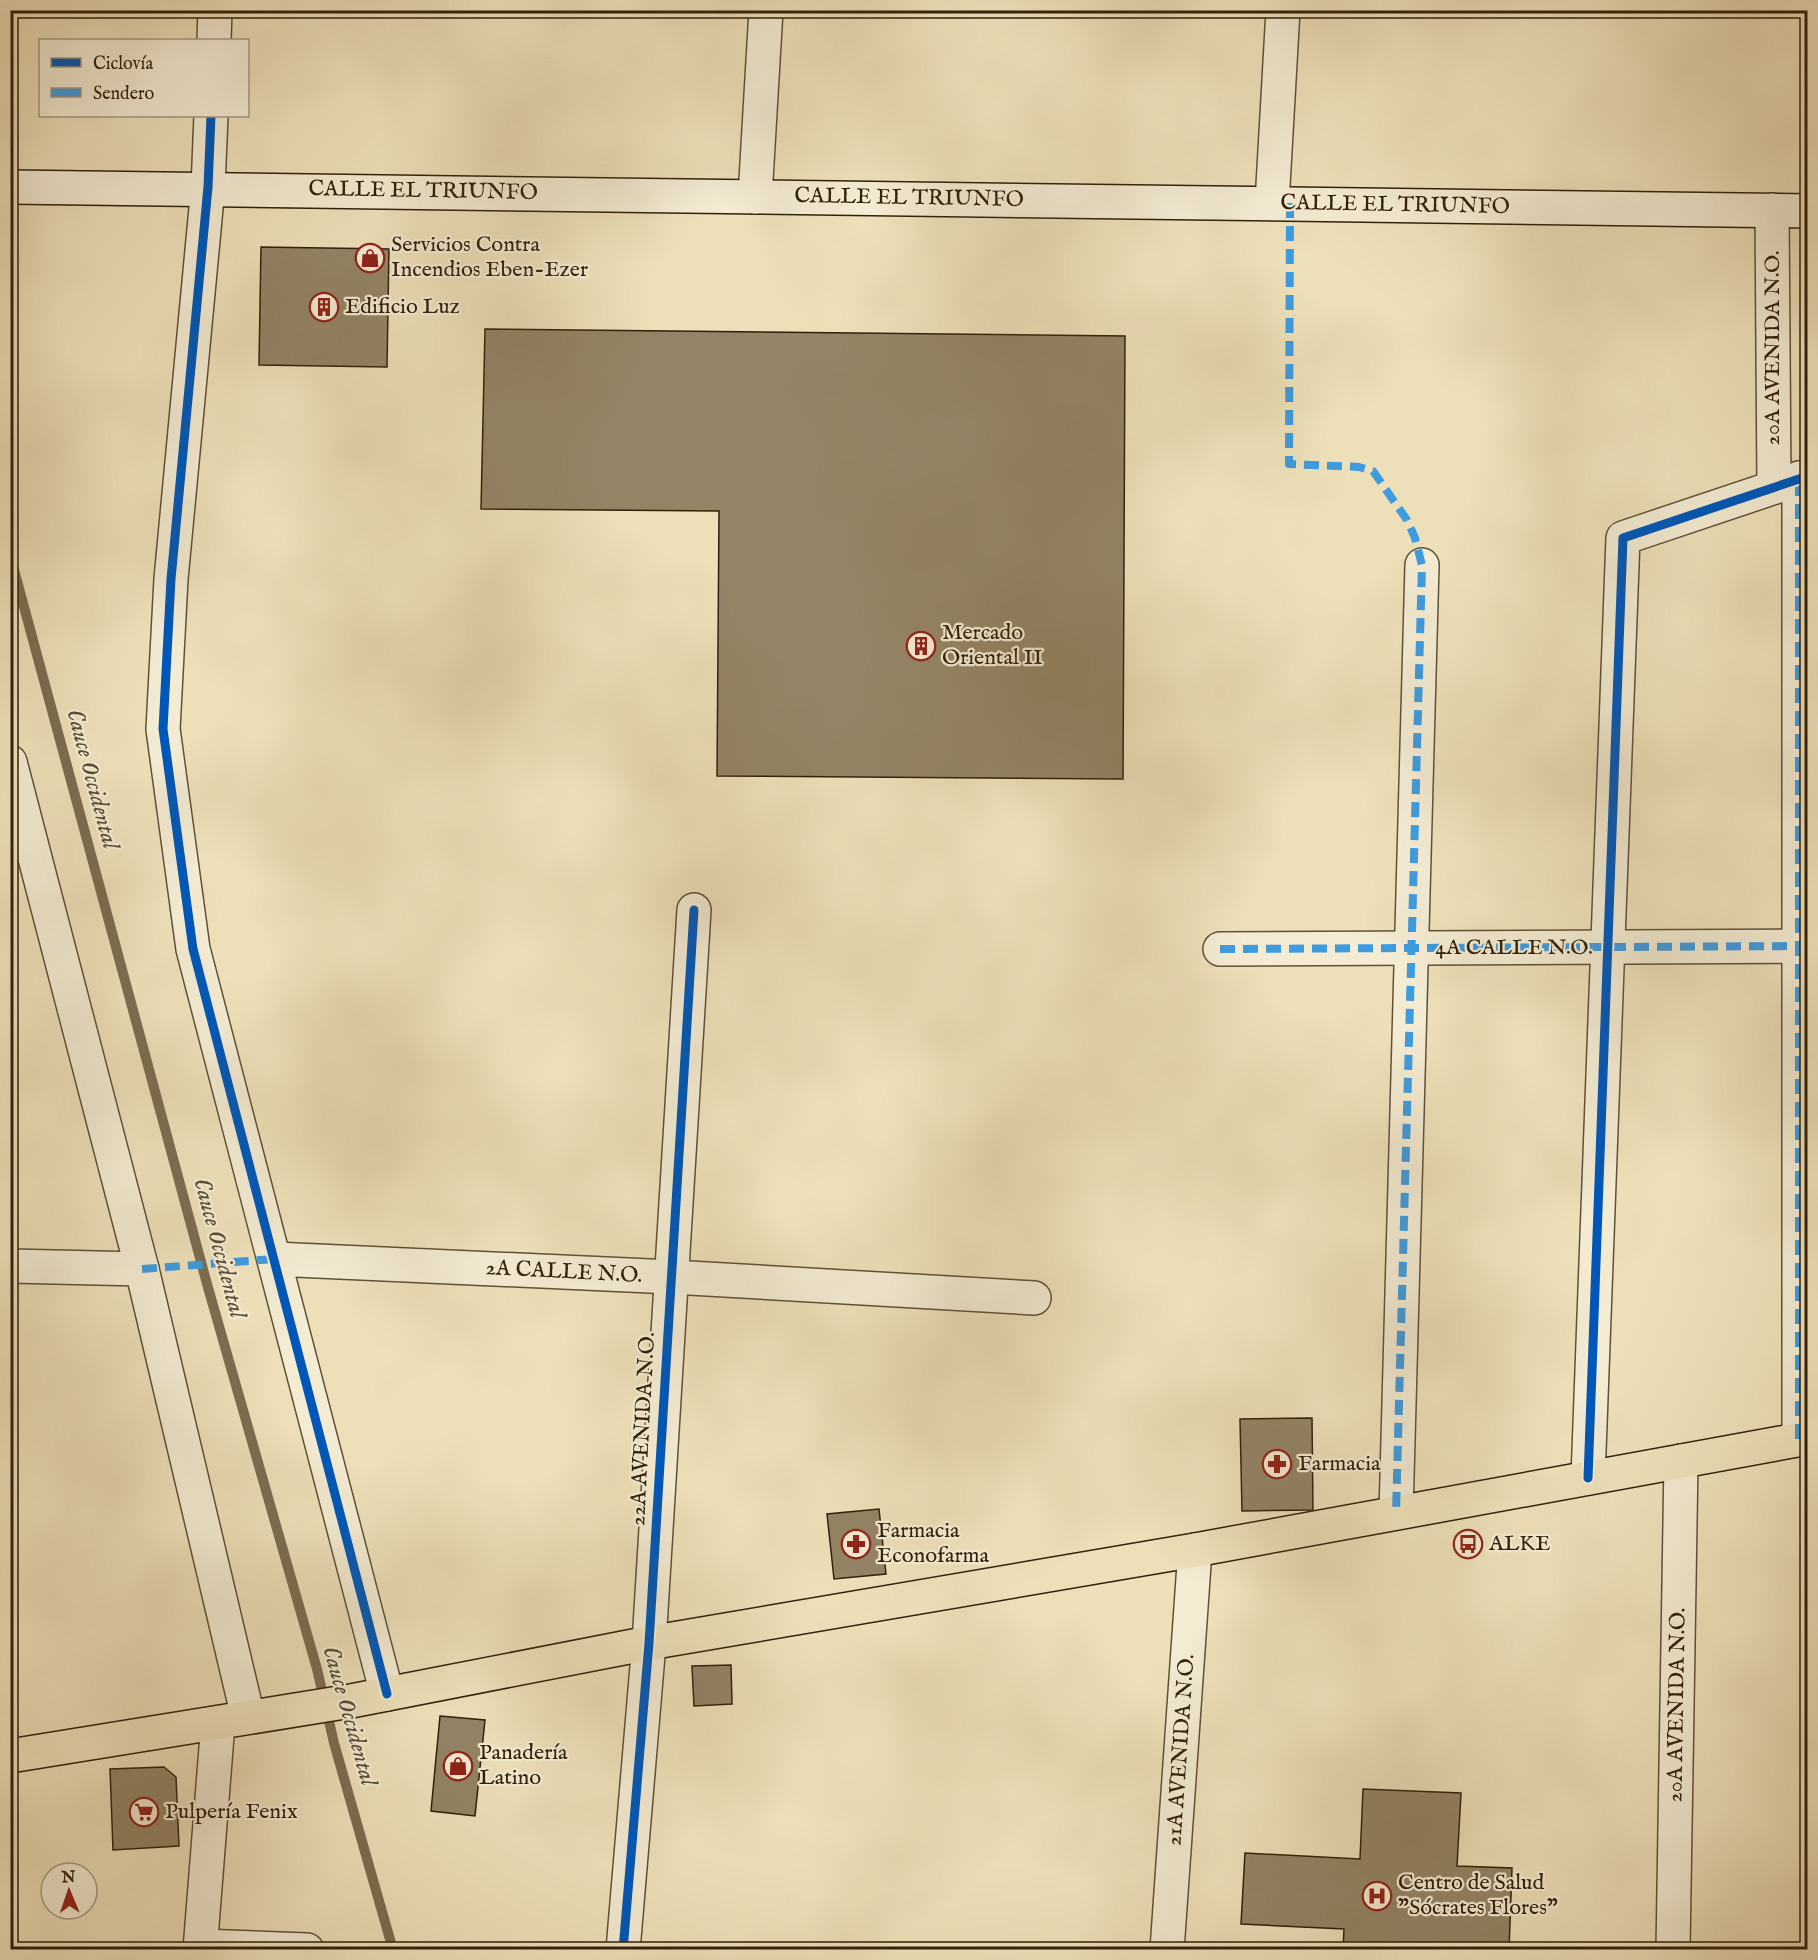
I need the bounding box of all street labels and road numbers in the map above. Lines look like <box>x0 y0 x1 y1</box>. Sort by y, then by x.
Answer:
street label: CALLE EL TRIUNFO <box>308 175 538 207</box>
street label: CALLE EL TRIUNFO <box>794 182 1024 214</box>
street label: CALLE EL TRIUNFO <box>1280 189 1510 221</box>
street label: 20A AVENIDA N.O. <box>1759 251 1787 445</box>
street label: 4A CALLE N.O. <box>1435 934 1593 962</box>
street label: 2A CALLE N.O. <box>485 1254 643 1290</box>
street label: 22A AVENIDA N.O. <box>624 1331 662 1527</box>
street label: 20A AVENIDA N.O. <box>1661 1607 1693 1803</box>
street label: 21A AVENIDA N.O. <box>1160 1653 1202 1847</box>

